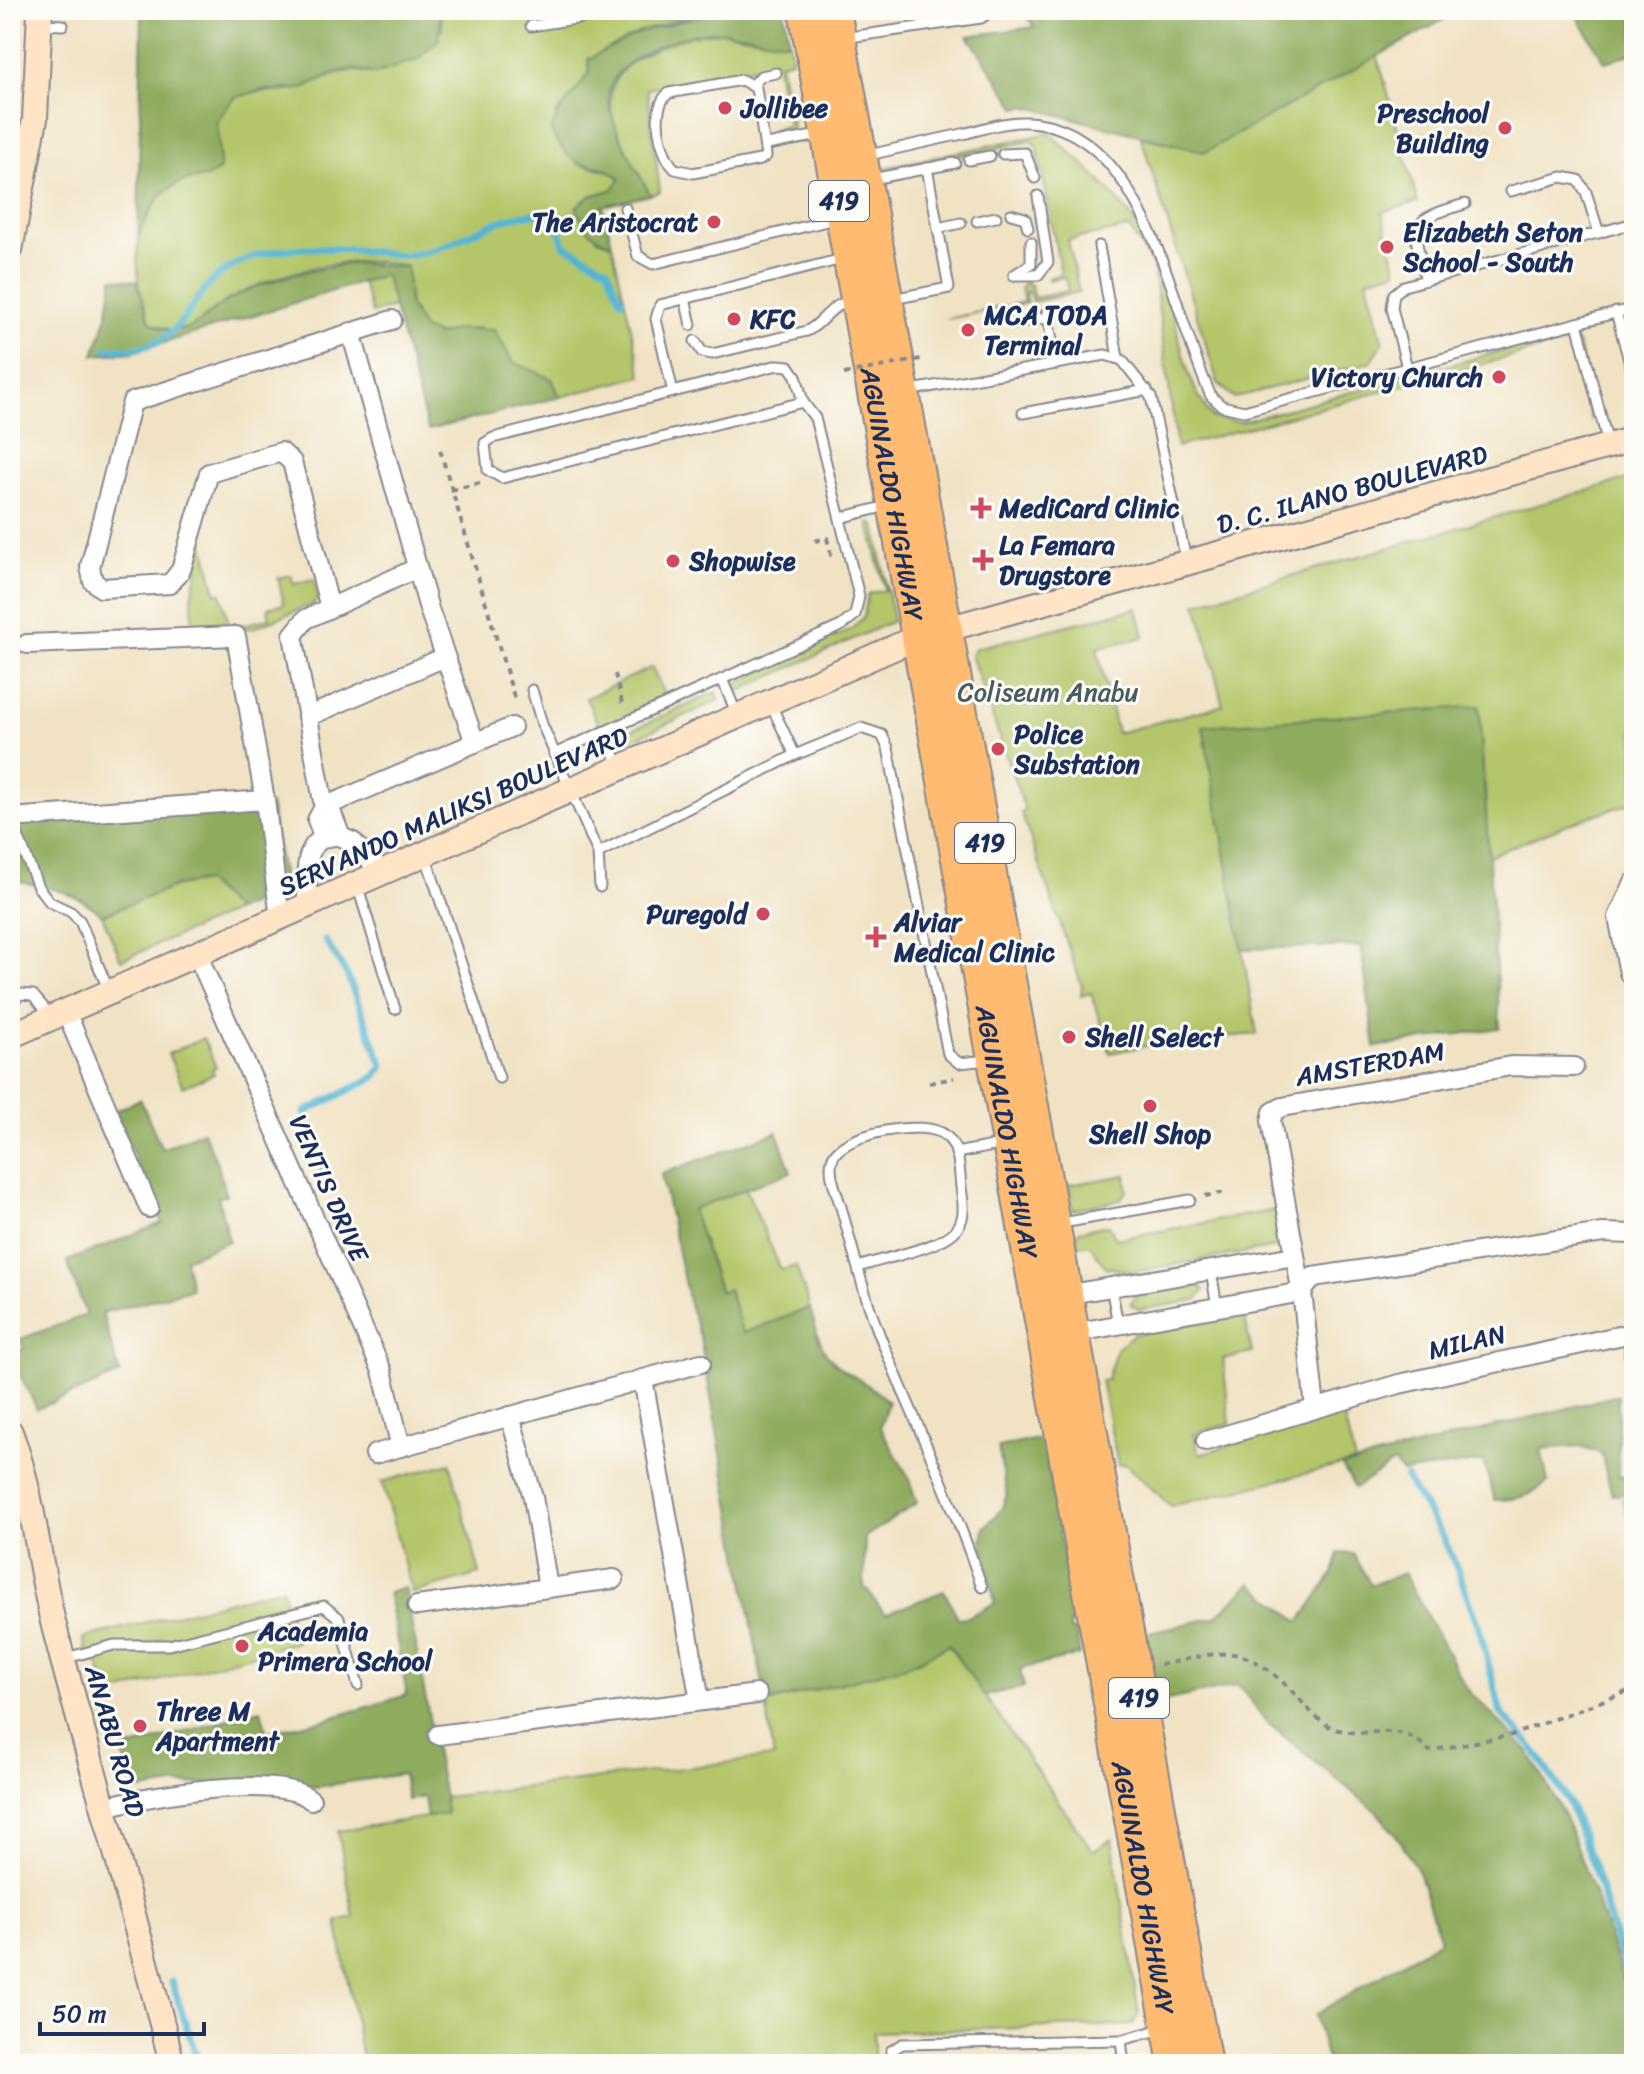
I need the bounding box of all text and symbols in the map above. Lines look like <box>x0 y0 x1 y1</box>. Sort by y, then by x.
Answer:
place label: Jollibee <box>739 85 829 131</box>
place label: Preschool Building <box>1377 90 1491 166</box>
marker: Jollibee <box>716 99 734 117</box>
marker: Preschool Building <box>1496 119 1514 137</box>
road number: 419 <box>809 181 869 221</box>
place label: The Aristocrat <box>532 199 699 245</box>
place label: Elizabeth Seton School - South <box>1402 209 1583 285</box>
marker: The Aristocrat <box>705 213 723 231</box>
marker: Elizabeth Seton School - South <box>1378 238 1396 256</box>
place label: MCA TODA Terminal <box>983 292 1107 368</box>
place label: KFC <box>749 296 796 342</box>
marker: KFC <box>725 310 743 328</box>
marker: MCA TODA Terminal <box>959 321 977 339</box>
place label: Victory Church <box>1311 354 1483 400</box>
street label: AGUINALDO HIGHWAY <box>847 362 938 626</box>
marker: Victory Church <box>1490 368 1508 386</box>
street label: D. C. ILANO BOULEVARD <box>1211 431 1493 547</box>
place label: MediCard Clinic <box>998 485 1180 531</box>
marker: MediCard Clinic <box>970 497 992 519</box>
place label: La Femara Drugstore <box>999 522 1115 598</box>
place label: Shopwise <box>688 538 796 584</box>
marker: La Femara Drugstore <box>974 551 992 569</box>
marker: Shopwise <box>664 552 682 570</box>
park label: Coliseum Anabu <box>957 669 1139 715</box>
place label: Police Substation <box>1013 711 1140 787</box>
street label: SERVANDO MALIKSI BOULEVARD <box>270 713 636 909</box>
marker: Police Substation <box>989 740 1007 758</box>
road number: 419 <box>955 823 1015 863</box>
place label: Puregold <box>646 891 749 937</box>
place label: Alviar Medical Clinic <box>893 899 1056 975</box>
marker: Puregold <box>754 905 772 923</box>
marker: Alviar Medical Clinic <box>865 926 887 948</box>
street label: AGUINALDO HIGHWAY <box>961 1000 1053 1263</box>
place label: Shell Select <box>1084 1014 1225 1060</box>
marker: Shell Select <box>1060 1028 1078 1046</box>
street label: AMSTERDAM <box>1291 1028 1448 1100</box>
marker: Shell Shop <box>1141 1097 1159 1115</box>
street label: VENTIS DRIVE <box>276 1107 383 1271</box>
place label: Shell Shop <box>1088 1111 1211 1157</box>
street label: MILAN <box>1423 1311 1511 1373</box>
place label: Academia Primera School <box>257 1608 434 1684</box>
marker: Academia Primera School <box>233 1637 251 1655</box>
street label: ANABU ROAD <box>71 1658 159 1823</box>
road number: 419 <box>1109 1678 1169 1718</box>
place label: Three M Apartment <box>155 1688 280 1764</box>
marker: Three M Apartment <box>131 1717 149 1735</box>
street label: AGUINALDO HIGHWAY <box>1098 1756 1189 2019</box>
scale bar <box>40 1986 204 2036</box>
text: 50 m <box>52 1993 107 2035</box>

